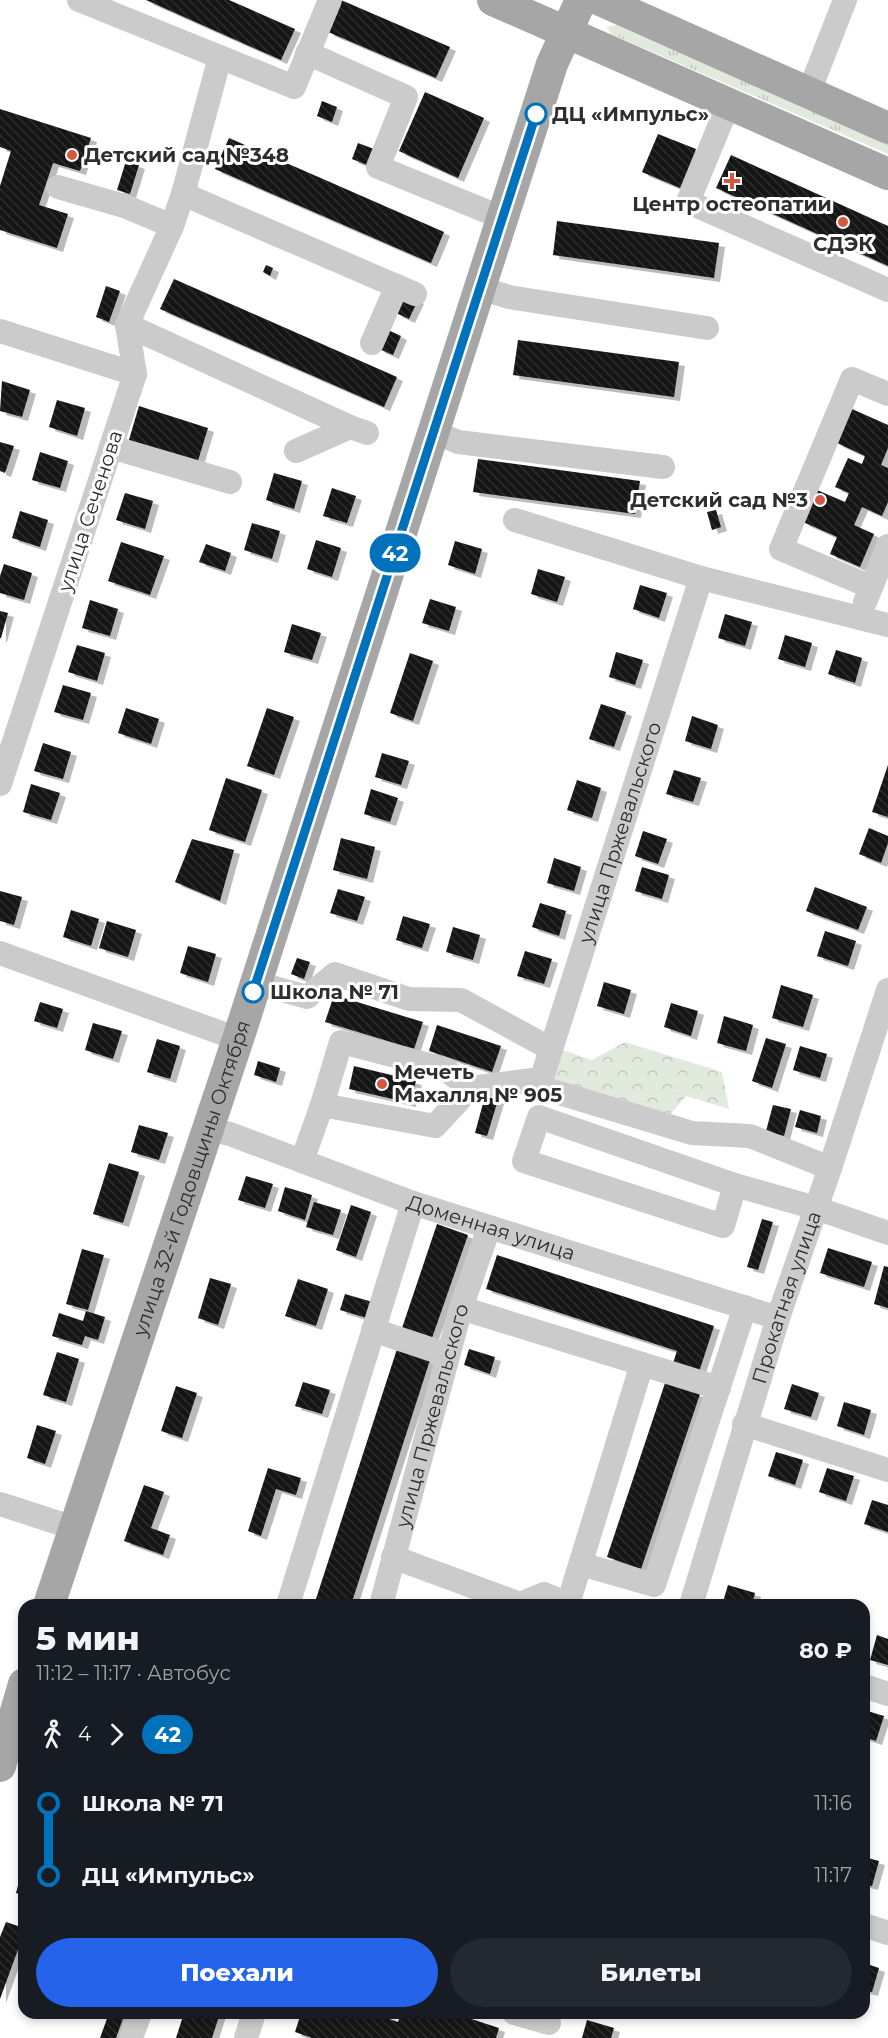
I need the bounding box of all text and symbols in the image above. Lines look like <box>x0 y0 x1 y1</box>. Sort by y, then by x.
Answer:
place label: ДЦ «Импульс» <box>552 102 709 126</box>
marker: ДЦ «Импульс» <box>525 103 547 125</box>
place label: Детский сад №348 <box>84 143 289 167</box>
marker: Детский сад №348 <box>65 148 79 162</box>
marker: Центр остеопатии <box>723 172 741 190</box>
place label: Центр остеопатии <box>632 192 832 216</box>
marker: СДЭК <box>836 215 850 229</box>
place label: СДЭК <box>813 232 873 256</box>
street label: улица Сеченова <box>52 427 127 596</box>
place label: Детский сад №3 <box>630 488 808 512</box>
marker: Детский сад №3 <box>813 493 827 507</box>
line badge: 42 <box>368 534 422 572</box>
text: 42 <box>382 541 408 566</box>
street label: улица Пржевальского <box>573 719 666 947</box>
place label: Школа № 71 <box>270 980 399 1004</box>
marker: Школа № 71 <box>242 981 264 1003</box>
street label: улица 32-й Годовщины Октября <box>127 1017 255 1340</box>
place label: Мечеть Махалля № 905 <box>394 1060 562 1107</box>
marker: Мечеть Махалля № 905 <box>375 1077 389 1091</box>
street label: Доменная улица <box>404 1190 578 1265</box>
street label: Прокатная улица <box>747 1208 826 1387</box>
street label: улица Пржевальского <box>390 1301 474 1531</box>
text: 5 мин <box>36 1618 140 1658</box>
text: 80 ₽ <box>799 1637 852 1664</box>
text: 11:12 – 11:17 · Автобус <box>36 1661 231 1685</box>
icon: walk <box>36 1718 69 1751</box>
icon: forward <box>100 1718 133 1751</box>
text: 4 <box>78 1722 91 1746</box>
text: 42 <box>154 1722 181 1747</box>
text: Школа № 71 <box>82 1790 224 1817</box>
text: 11:16 <box>814 1791 852 1815</box>
text: ДЦ «Импульс» <box>82 1862 255 1889</box>
text: 11:17 <box>814 1863 852 1887</box>
button: Поехали <box>36 1938 438 2007</box>
button: Билеты <box>450 1938 852 2007</box>

